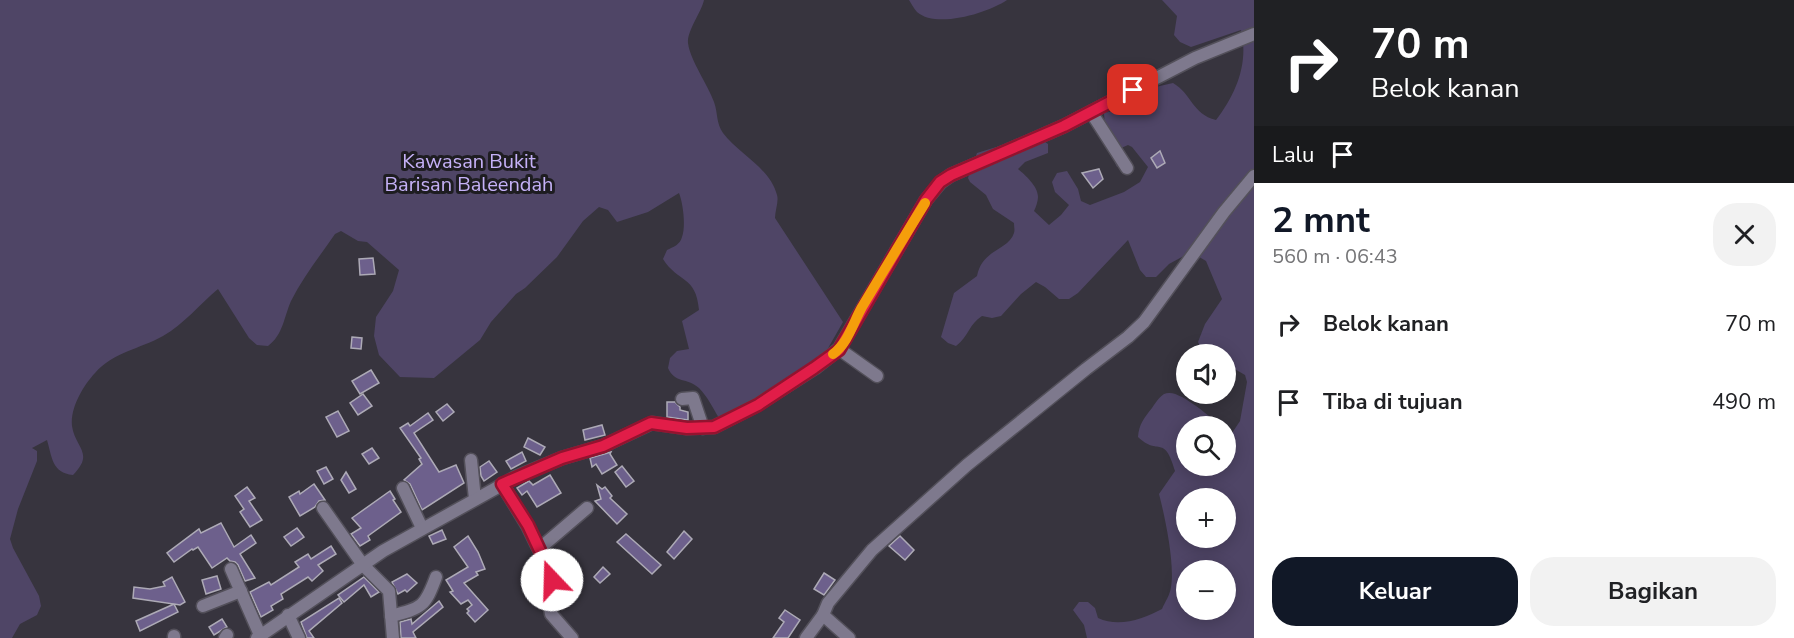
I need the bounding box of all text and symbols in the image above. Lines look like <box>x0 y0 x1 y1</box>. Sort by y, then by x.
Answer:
text: 70 m <box>1371 16 1470 73</box>
icon: right <box>1272 24 1350 102</box>
pin <box>1107 64 1158 115</box>
text: Belok kanan <box>1371 70 1520 107</box>
icon: arrive <box>1116 73 1149 106</box>
icon: arrive <box>1326 138 1359 171</box>
text: Lalu <box>1272 140 1314 170</box>
park label: Kawasan Bukit Barisan Baleendah <box>385 148 553 198</box>
text: 2 mnt <box>1272 196 1370 245</box>
button: close <box>1713 203 1776 266</box>
text: 560 m · 06:43 <box>1272 243 1398 270</box>
icon: right <box>1272 308 1305 341</box>
text: Belok kanan <box>1323 309 1449 339</box>
text: 70 m <box>1725 309 1776 339</box>
map controls <box>1176 344 1236 620</box>
button: sound <box>1176 344 1236 404</box>
icon: arrive <box>1272 386 1305 419</box>
text: Tiba di tujuan <box>1323 387 1463 417</box>
text: 490 m <box>1712 387 1776 417</box>
button: search <box>1176 416 1236 476</box>
button: + <box>1176 488 1236 548</box>
position arrow <box>520 548 584 612</box>
button: Keluar <box>1272 557 1518 626</box>
button: Bagikan <box>1530 557 1776 626</box>
button: − <box>1176 560 1236 620</box>

